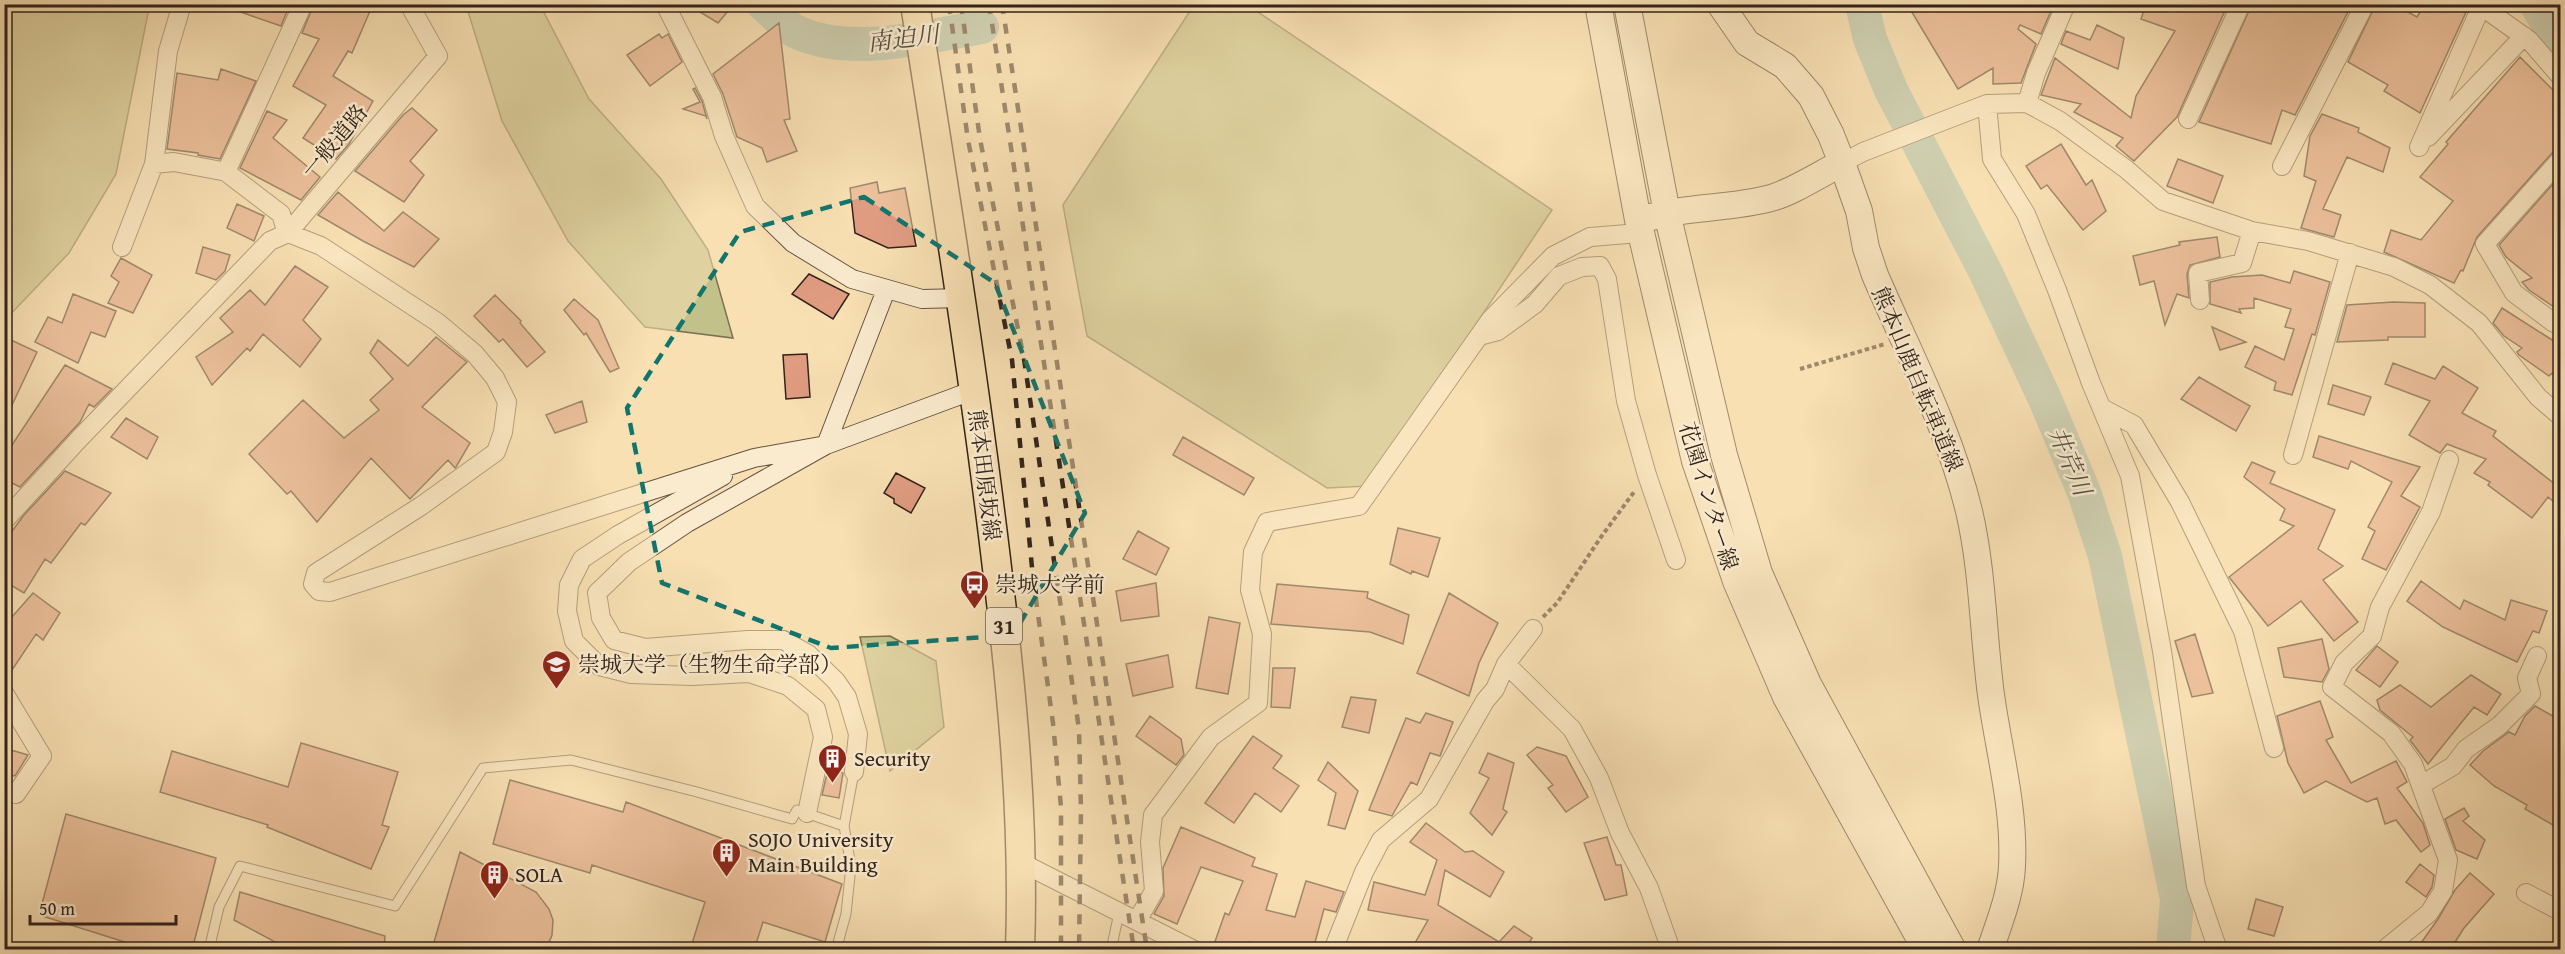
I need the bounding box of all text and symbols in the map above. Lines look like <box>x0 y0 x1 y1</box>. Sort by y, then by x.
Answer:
water label: 南迫川 <box>865 16 944 60</box>
street label: 一般道路 <box>293 97 375 185</box>
street label: 熊本山鹿自転車道線 <box>1865 282 1971 476</box>
street label: 熊本田原坂線 <box>961 408 1009 542</box>
street label: 花園インター線 <box>1671 418 1747 574</box>
water label: 井芹川 <box>2040 421 2101 504</box>
bus stop icon: 崇城大学前 <box>958 568 990 610</box>
place label: 崇城大学前 <box>995 568 1105 600</box>
road number: 31 <box>986 608 1022 644</box>
school or university icon: 崇城大学（生物生命学部） <box>541 648 573 690</box>
place label: 崇城大学（生物生命学部） <box>578 648 842 680</box>
building icon: Security <box>817 742 849 784</box>
place label: Security <box>854 742 931 774</box>
place label: SOJO University Main Building <box>748 823 894 880</box>
building icon: SOJO University Main Building <box>711 836 743 878</box>
building icon: SOLA <box>478 858 510 900</box>
place label: SOLA <box>515 858 564 890</box>
scale bar <box>30 888 176 926</box>
text: 50 m <box>39 895 75 922</box>

